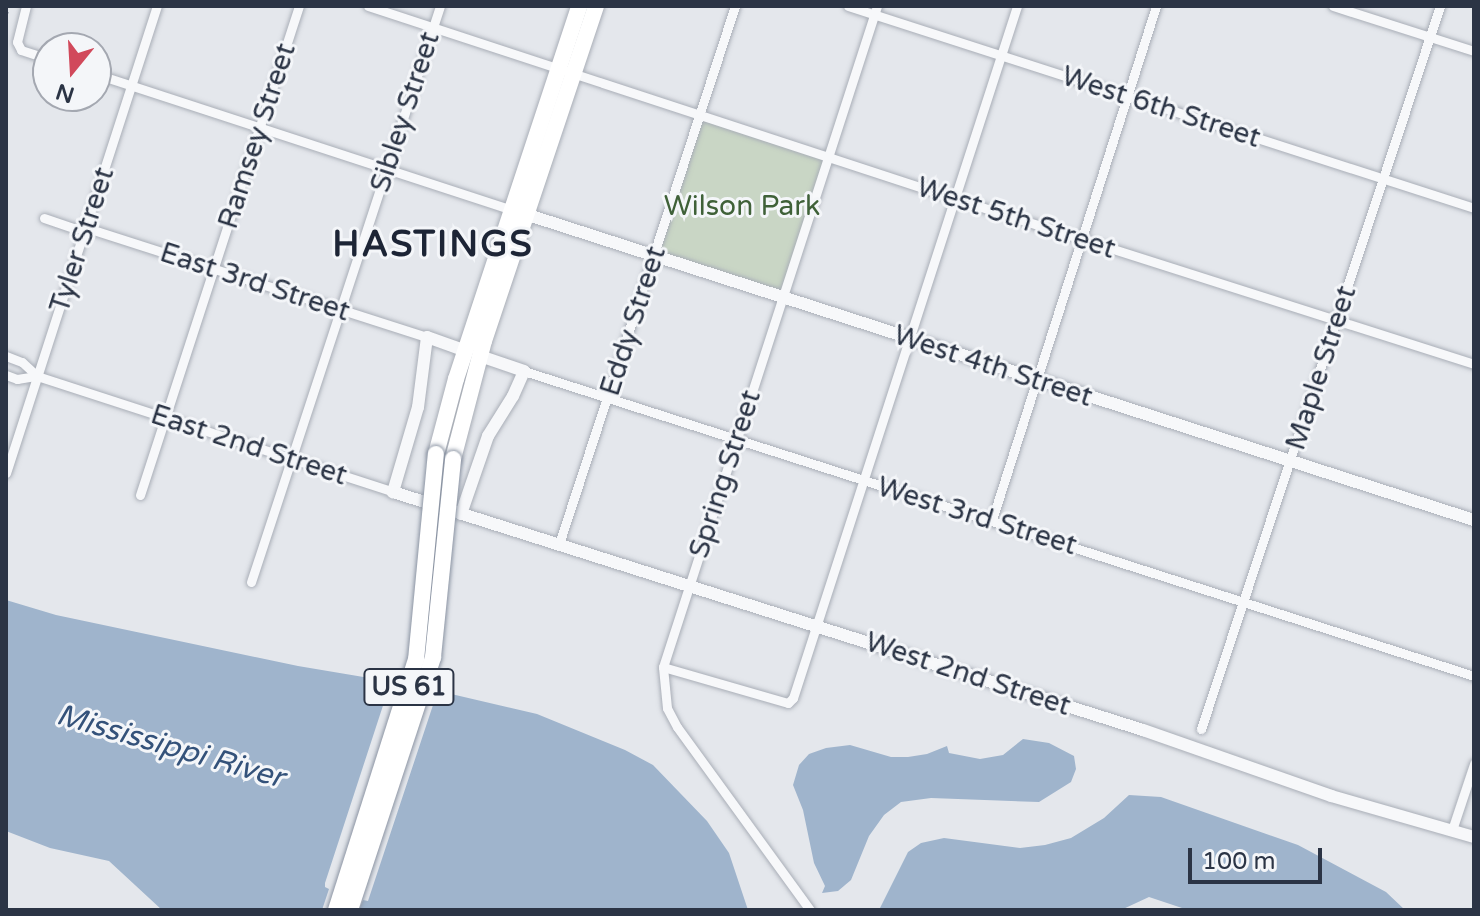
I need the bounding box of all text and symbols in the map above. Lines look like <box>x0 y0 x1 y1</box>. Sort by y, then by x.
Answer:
street label: Sibley Street <box>363 28 447 196</box>
north arrow <box>32 32 112 112</box>
street label: Ramsey Street <box>211 39 303 233</box>
street label: West 6th Street <box>1057 59 1265 155</box>
text: N <box>53 78 78 108</box>
street label: Tyler Street <box>43 163 121 317</box>
street label: West 5th Street <box>912 170 1120 266</box>
park label: Wilson Park <box>664 189 820 223</box>
district label: HASTINGS <box>332 223 534 267</box>
street label: East 3rd Street <box>156 235 354 329</box>
street label: Eddy Street <box>593 242 673 400</box>
street label: Maple Street <box>1279 282 1363 454</box>
street label: West 4th Street <box>889 318 1097 414</box>
street label: Spring Street <box>682 386 768 562</box>
street label: East 2nd Street <box>147 397 351 493</box>
street label: West 3rd Street <box>873 470 1081 562</box>
street label: West 2nd Street <box>861 625 1075 723</box>
road number: US 61 <box>363 665 455 709</box>
water label: Mississippi River <box>52 697 288 797</box>
scale bar <box>1192 832 1326 882</box>
text: 100 m <box>1202 847 1276 876</box>

